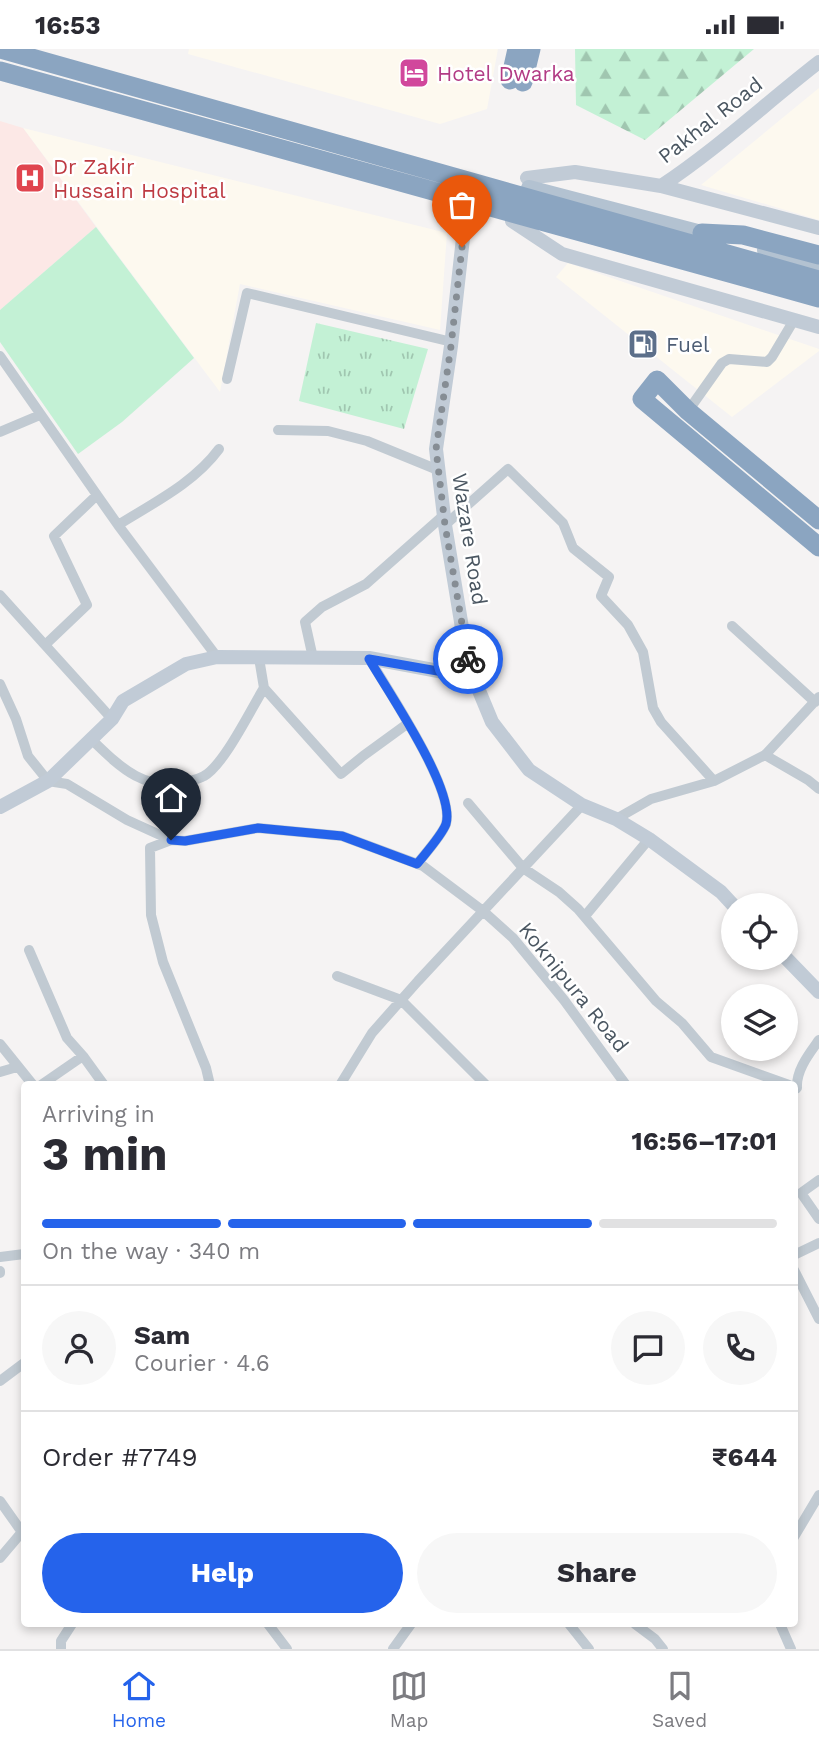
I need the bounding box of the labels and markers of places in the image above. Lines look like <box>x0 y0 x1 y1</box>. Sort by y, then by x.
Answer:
hotel icon: Hotel Dwarka <box>397 56 431 90</box>
place label: Hotel Dwarka <box>437 61 575 86</box>
place label: Dr Zakir Hussain Hospital <box>53 154 226 203</box>
hospital icon: Dr Zakir Hussain Hospital <box>13 161 47 195</box>
pin <box>432 175 492 247</box>
fuel station icon: Fuel <box>626 327 660 361</box>
place label: Fuel <box>666 332 710 357</box>
pin <box>141 768 201 840</box>

